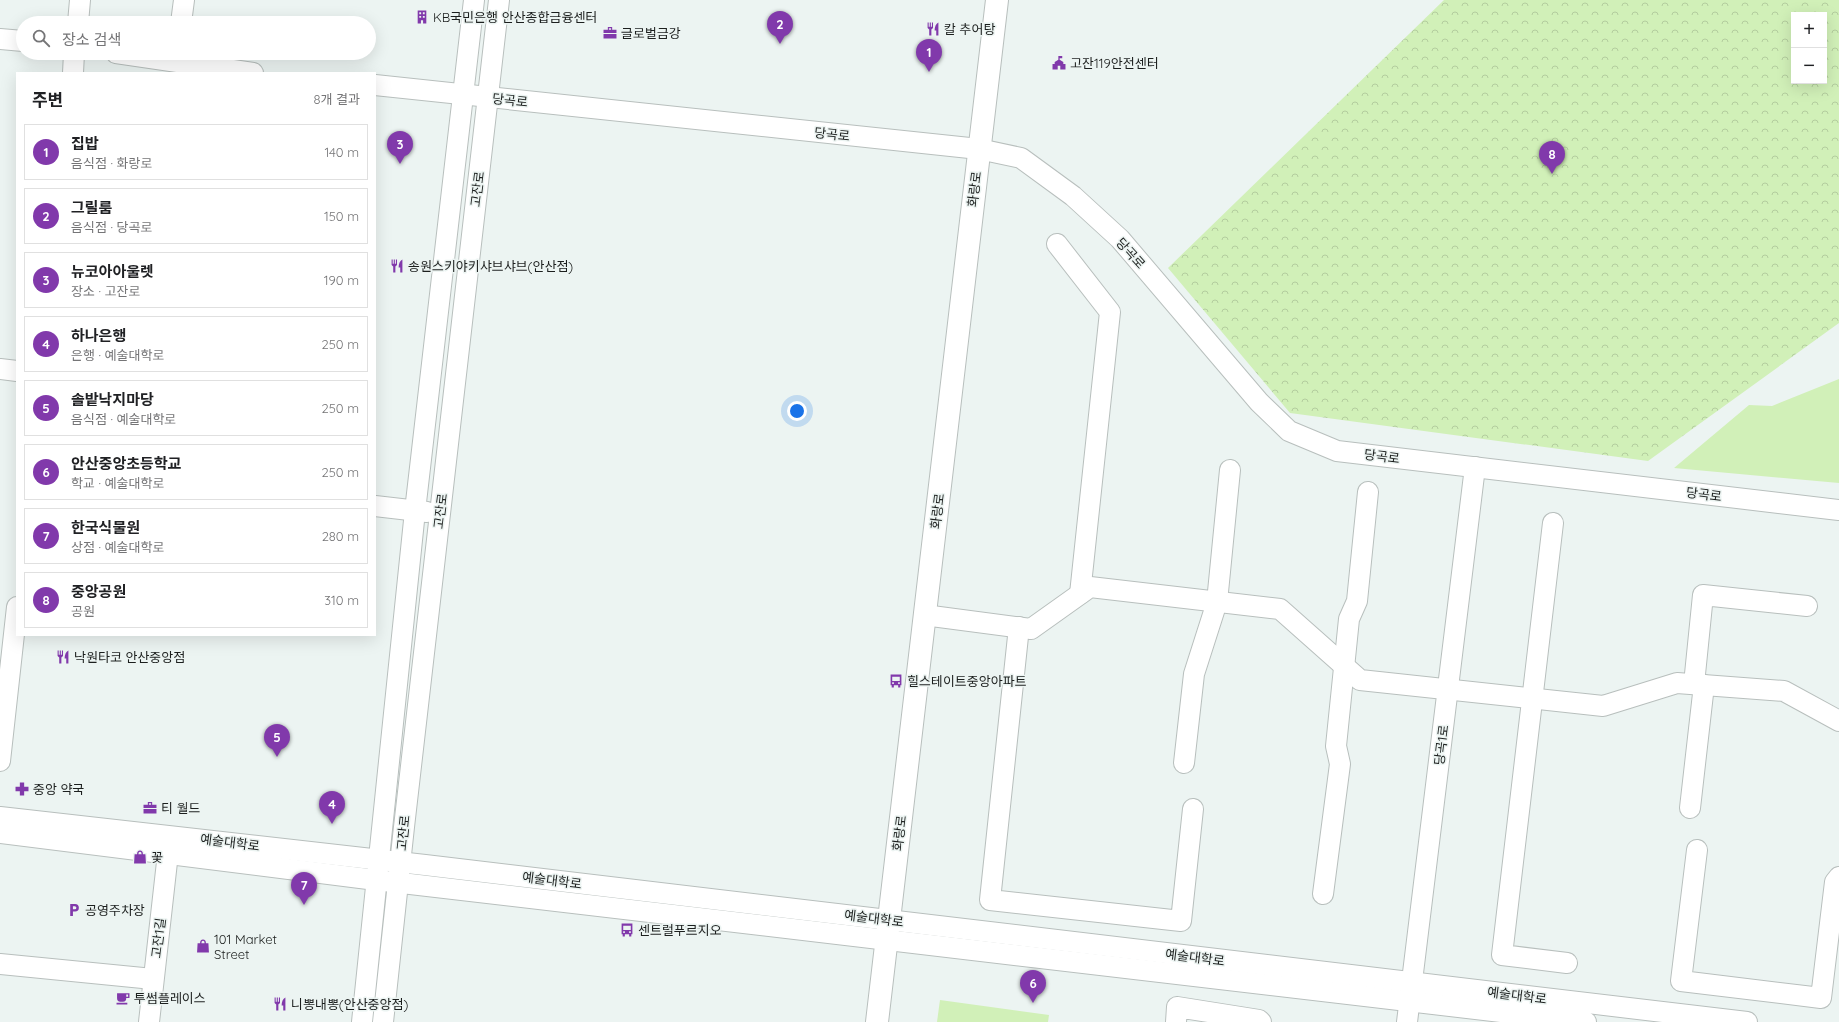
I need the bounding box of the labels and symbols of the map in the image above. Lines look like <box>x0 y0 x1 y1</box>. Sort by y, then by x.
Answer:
building icon: KB국민은행 안산종합금융센터 <box>414 9 430 25</box>
place label: KB국민은행 안산종합금융센터 <box>433 9 597 25</box>
pin: 2 <box>767 11 793 44</box>
restaurant icon: 칼 추어탕 <box>925 21 941 37</box>
place label: 칼 추어탕 <box>944 21 995 37</box>
office icon: 글로벌금강 <box>602 25 618 41</box>
place label: 글로벌금강 <box>621 25 681 41</box>
pin: 1 <box>916 39 942 72</box>
public building icon: 고잔119안전센터 <box>1051 55 1067 71</box>
place label: 고잔119안전센터 <box>1070 55 1159 71</box>
street label: 당곡로 <box>491 90 529 110</box>
street label: 당곡로 <box>813 124 851 144</box>
pin: 3 <box>387 131 413 164</box>
pin: 8 <box>1539 141 1565 174</box>
street label: 고잔로 <box>467 170 487 208</box>
street label: 화랑로 <box>964 170 984 208</box>
street label: 당곡로 <box>1113 234 1149 272</box>
restaurant icon: 송원스키야키샤브샤브(안산점) <box>389 258 405 274</box>
place label: 송원스키야키샤브샤브(안산점) <box>408 258 573 274</box>
your location <box>787 401 807 421</box>
street label: 당곡로 <box>1363 446 1401 466</box>
street label: 당곡로 <box>1685 484 1723 504</box>
street label: 고잔로 <box>430 492 450 530</box>
street label: 화랑로 <box>927 492 947 530</box>
restaurant icon: 낙원타코 안산중앙점 <box>55 649 71 665</box>
place label: 낙원타코 안산중앙점 <box>74 649 185 665</box>
bus stop icon: 힐스테이트중앙아파트 <box>888 673 904 689</box>
place label: 힐스테이트중앙아파트 <box>907 673 1027 689</box>
pin: 5 <box>264 724 290 757</box>
street label: 당곡1로 <box>1431 724 1451 766</box>
pharmacy icon: 중앙 약국 <box>14 781 30 797</box>
place label: 중앙 약국 <box>33 781 84 797</box>
pin: 4 <box>319 791 345 824</box>
office icon: 티 월드 <box>142 800 158 816</box>
place label: 티 월드 <box>161 800 200 816</box>
street label: 고잔로 <box>393 814 413 852</box>
street label: 화랑로 <box>889 814 909 852</box>
street label: 예술대학로 <box>199 830 261 854</box>
shop icon: 꽃 <box>132 849 148 865</box>
place label: 꽃 <box>151 849 163 865</box>
street label: 예술대학로 <box>521 868 583 892</box>
pin: 7 <box>291 872 317 905</box>
parking icon: 공영주차장 <box>66 902 82 918</box>
place label: 공영주차장 <box>85 902 145 918</box>
street label: 예술대학로 <box>843 906 905 930</box>
street label: 고잔1길 <box>148 917 168 959</box>
bus stop icon: 센트럴푸르지오 <box>619 922 635 938</box>
place label: 센트럴푸르지오 <box>638 922 722 938</box>
place label: 101 Market Street <box>214 931 277 962</box>
shop icon: 101 Market Street <box>195 938 211 954</box>
street label: 예술대학로 <box>1164 945 1226 969</box>
pin: 6 <box>1020 970 1046 1003</box>
street label: 예술대학로 <box>1486 983 1548 1007</box>
cafe icon: 투썸플레이스 <box>115 990 131 1006</box>
place label: 투썸플레이스 <box>134 990 206 1006</box>
restaurant icon: 니뽕내뽕(안산중앙점) <box>272 996 288 1012</box>
place label: 니뽕내뽕(안산중앙점) <box>291 996 409 1012</box>

